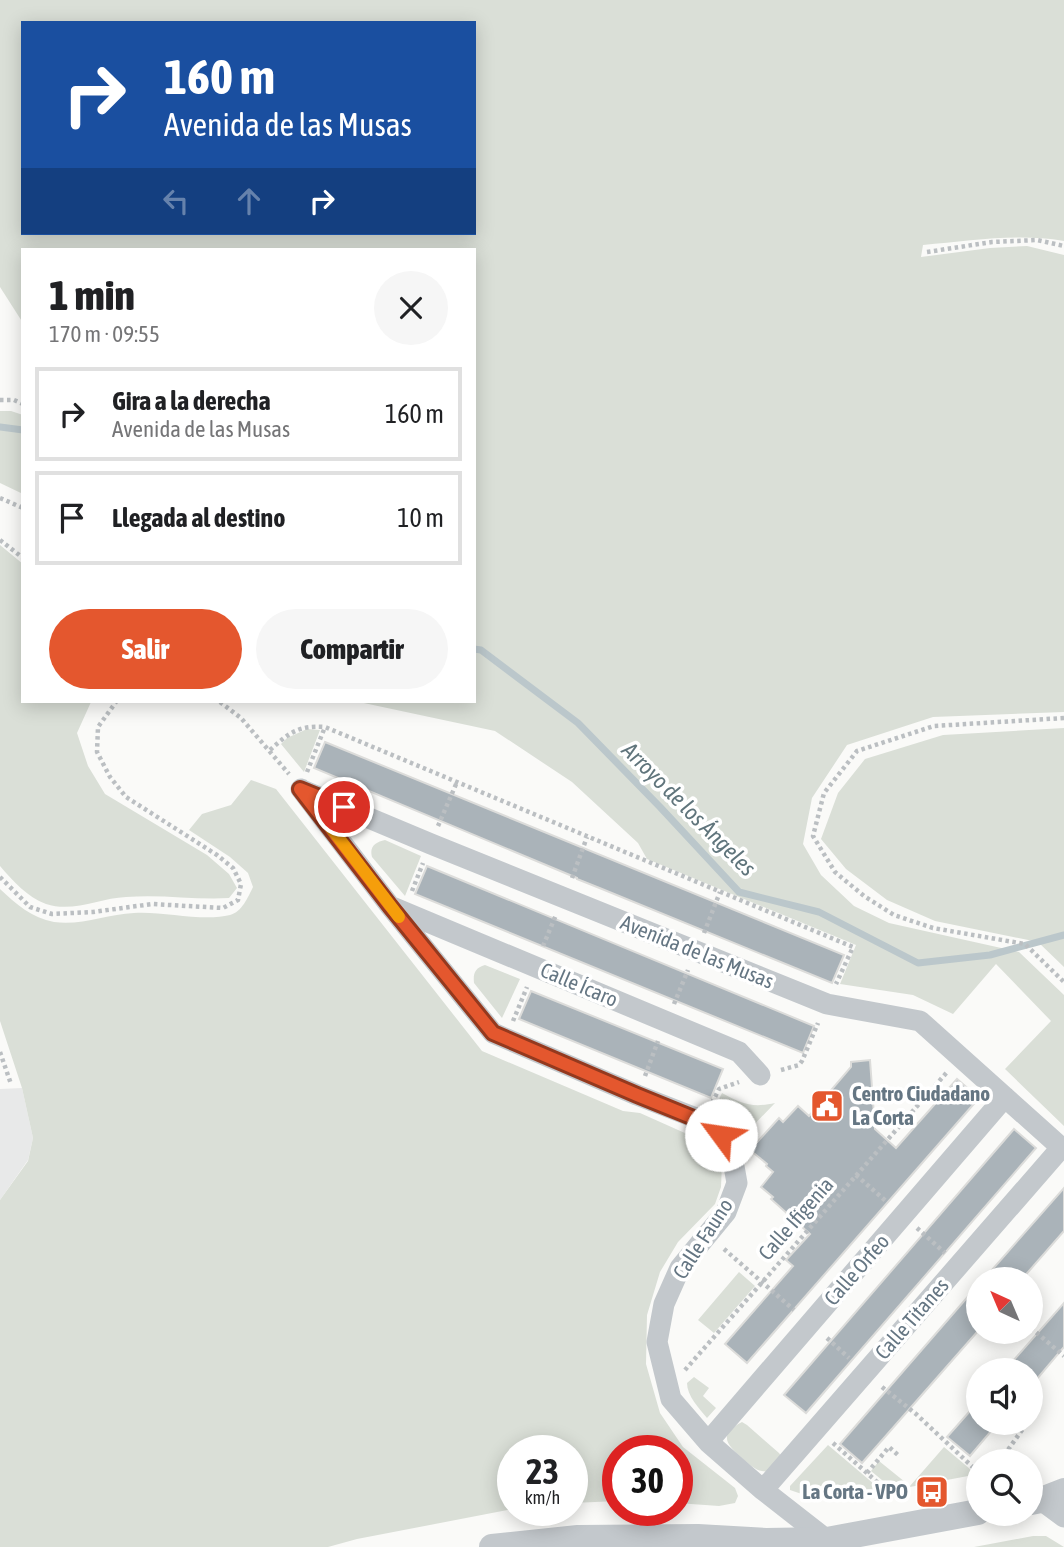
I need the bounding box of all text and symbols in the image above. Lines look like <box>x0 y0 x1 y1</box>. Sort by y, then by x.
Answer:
text: 160 m <box>164 48 275 104</box>
icon: right <box>49 49 140 140</box>
text: Avenida de las Musas <box>164 106 412 143</box>
icon: left <box>157 182 195 220</box>
icon: ahead <box>230 182 268 220</box>
icon: right <box>303 182 341 220</box>
text: 1 min <box>49 271 135 319</box>
button: close <box>374 271 448 345</box>
text: 170 m · 09:55 <box>49 321 160 347</box>
text: Gira a la derecha <box>112 386 271 416</box>
icon: right <box>53 395 91 433</box>
text: 160 m <box>385 399 444 429</box>
text: Avenida de las Musas <box>112 416 290 442</box>
icon: arrive <box>53 499 91 537</box>
text: Llegada al destino <box>112 503 285 533</box>
text: 10 m <box>397 503 444 533</box>
button: Salir <box>49 609 242 689</box>
button: Compartir <box>256 609 448 689</box>
water label: Arroyo de los Ángeles <box>616 736 761 881</box>
pin <box>314 777 374 837</box>
icon: arrive <box>325 788 363 826</box>
street label: Avenida de las Musas <box>617 909 777 993</box>
street label: Calle Ícaro <box>537 957 622 1011</box>
place label: Centro Ciudadano La Corta <box>852 1081 990 1129</box>
public building icon: Centro Ciudadano La Corta <box>808 1087 846 1125</box>
position arrow <box>684 1098 758 1172</box>
street label: Calle Ifigenia <box>753 1172 838 1265</box>
street label: Calle Fauno <box>667 1194 737 1283</box>
street label: Calle Orfeo <box>819 1229 893 1310</box>
north arrow <box>966 1267 1043 1344</box>
map controls <box>966 1267 1043 1526</box>
street label: Calle Titanes <box>870 1273 953 1364</box>
button: sound <box>966 1358 1043 1435</box>
speed limit sign: 30 <box>602 1435 693 1526</box>
button: search <box>966 1449 1043 1526</box>
text: 23 <box>526 1451 559 1491</box>
bus stop icon: La Corta - VPO <box>913 1473 951 1511</box>
place label: La Corta - VPO <box>802 1479 908 1503</box>
text: km/h <box>525 1487 560 1508</box>

